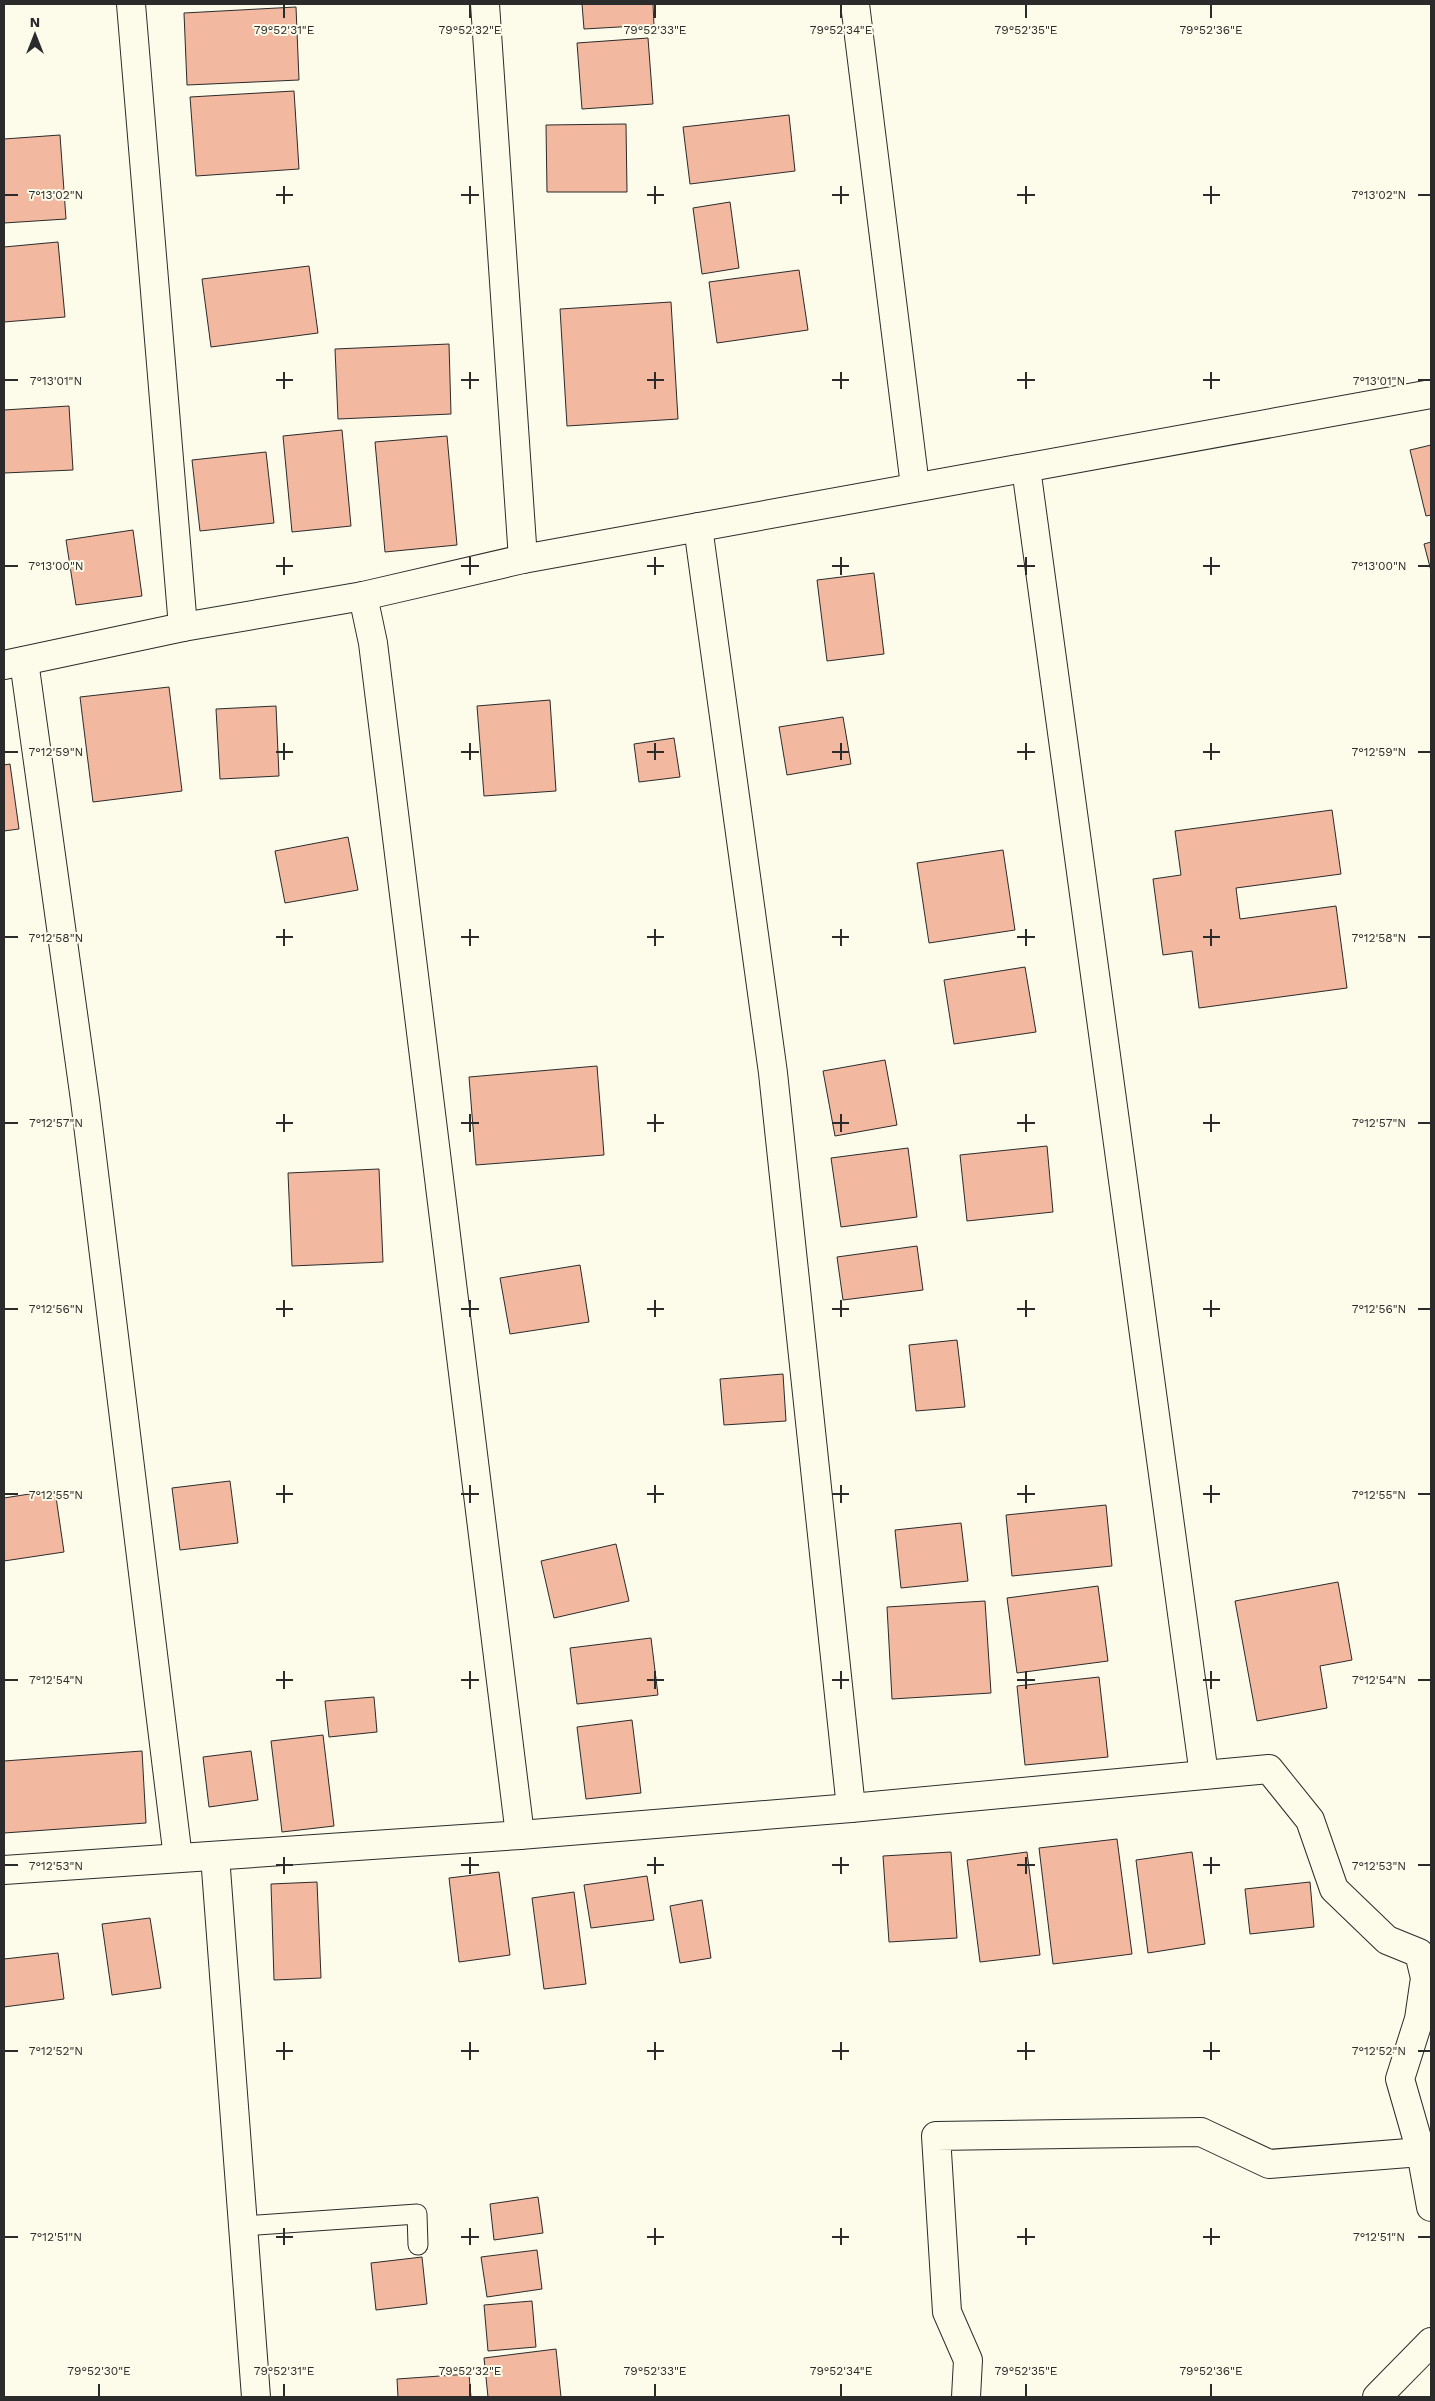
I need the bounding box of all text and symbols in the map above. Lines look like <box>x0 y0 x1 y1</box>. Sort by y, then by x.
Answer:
north arrow <box>10 10 60 60</box>
text: N <box>30 14 40 30</box>
text: 79°52'31"E <box>254 23 315 37</box>
text: 79°52'32"E <box>439 23 502 37</box>
text: 79°52'33"E <box>624 23 687 37</box>
text: 79°52'34"E <box>810 23 873 37</box>
text: 79°52'35"E <box>995 23 1058 37</box>
text: 79°52'36"E <box>1179 23 1243 37</box>
text: 7°13'02"N <box>29 188 83 202</box>
text: 7°13'02"N <box>1352 188 1406 202</box>
text: 7°13'01"N <box>30 374 82 388</box>
text: 7°13'01"N <box>1353 374 1405 388</box>
text: 7°13'00"N <box>28 559 84 573</box>
text: 7°13'00"N <box>1351 559 1407 573</box>
text: 7°12'59"N <box>29 745 83 759</box>
text: 7°12'59"N <box>1352 745 1406 759</box>
text: 7°12'58"N <box>29 931 83 945</box>
text: 7°12'58"N <box>1352 931 1406 945</box>
text: 7°12'57"N <box>29 1116 83 1130</box>
text: 7°12'57"N <box>1352 1116 1406 1130</box>
text: 7°12'56"N <box>29 1302 83 1316</box>
text: 7°12'56"N <box>1352 1302 1406 1316</box>
text: 7°12'55"N <box>29 1488 83 1502</box>
text: 7°12'55"N <box>1352 1488 1406 1502</box>
text: 7°12'54"N <box>29 1673 83 1687</box>
text: 7°12'54"N <box>1352 1673 1406 1687</box>
text: 7°12'53"N <box>29 1859 83 1873</box>
text: 7°12'53"N <box>1352 1859 1406 1873</box>
text: 7°12'52"N <box>29 2044 83 2058</box>
text: 7°12'52"N <box>1352 2044 1406 2058</box>
text: 7°12'51"N <box>30 2230 82 2244</box>
text: 7°12'51"N <box>1353 2230 1405 2244</box>
text: 79°52'30"E <box>67 2364 131 2378</box>
text: 79°52'31"E <box>254 2364 315 2378</box>
text: 79°52'32"E <box>439 2364 502 2378</box>
text: 79°52'33"E <box>624 2364 687 2378</box>
text: 79°52'34"E <box>810 2364 873 2378</box>
text: 79°52'35"E <box>995 2364 1058 2378</box>
text: 79°52'36"E <box>1179 2364 1243 2378</box>

